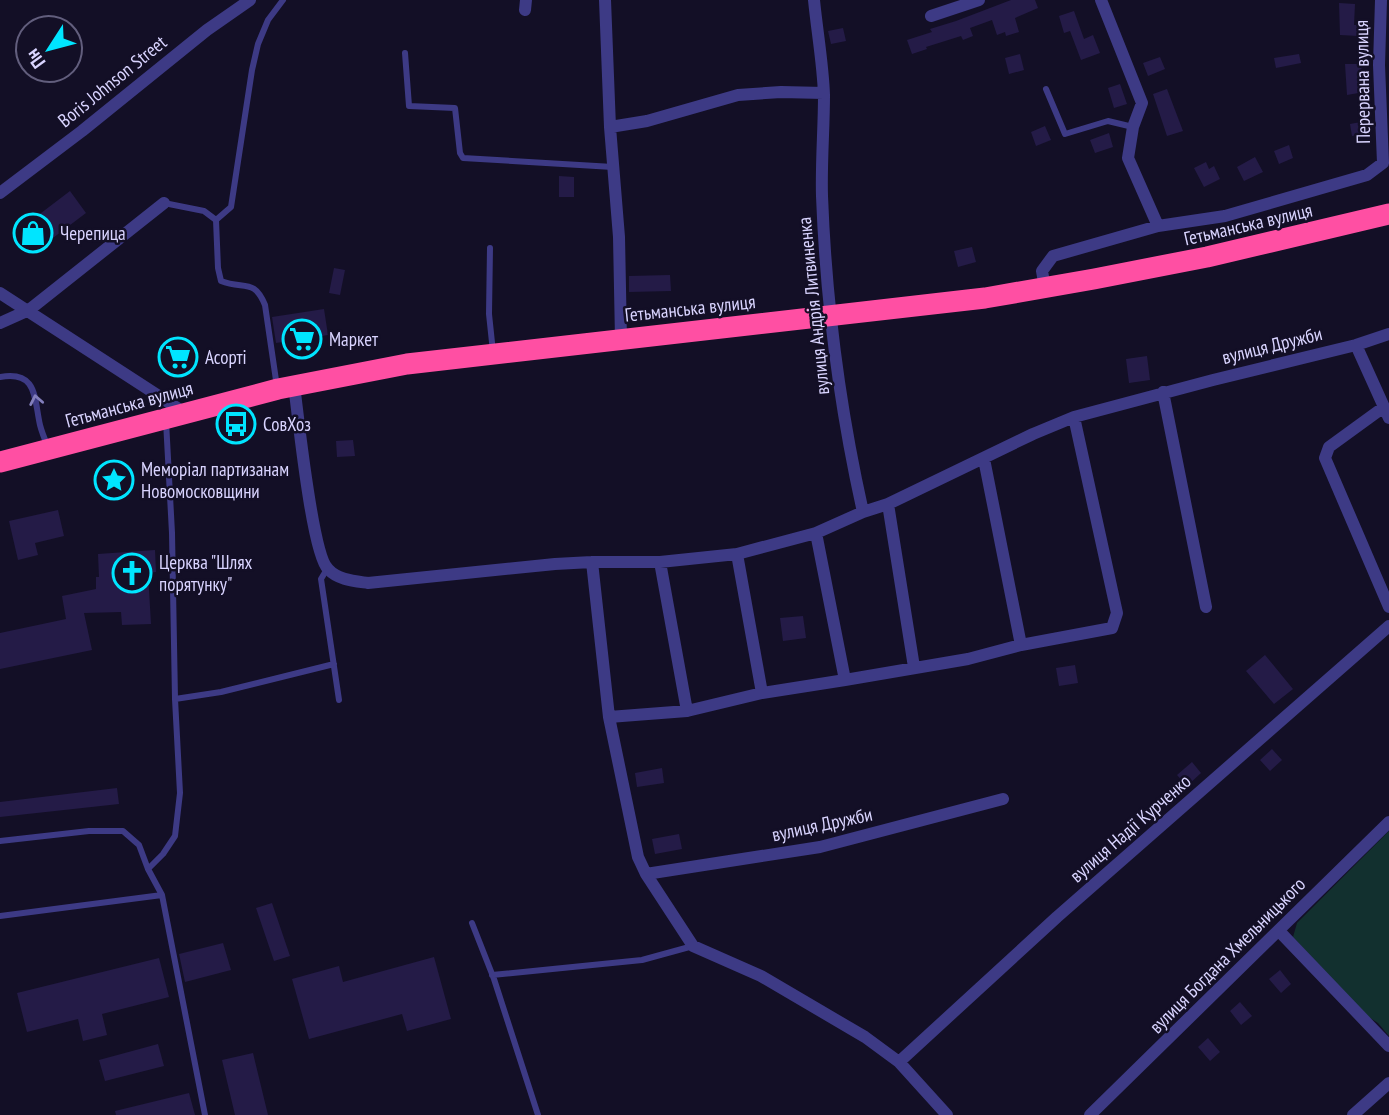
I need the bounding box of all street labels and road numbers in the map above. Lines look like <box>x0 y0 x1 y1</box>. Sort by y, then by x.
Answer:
street label: Перервана вулиця <box>1349 20 1375 144</box>
street label: Boris Johnson Street <box>53 29 172 132</box>
street label: Гетьманська вулиця <box>1181 198 1315 250</box>
street label: вулиця Андрія Литвиненка <box>792 216 834 396</box>
street label: Гетьманська вулиця <box>623 289 757 327</box>
street label: вулиця Дружби <box>1219 321 1325 369</box>
street label: Гетьманська вулиця <box>63 375 195 433</box>
street label: вулиця Надії Курченко <box>1064 769 1196 887</box>
street label: вулиця Дружби <box>769 802 875 846</box>
street label: вулиця Богдана Хмельницького <box>1144 872 1310 1038</box>

